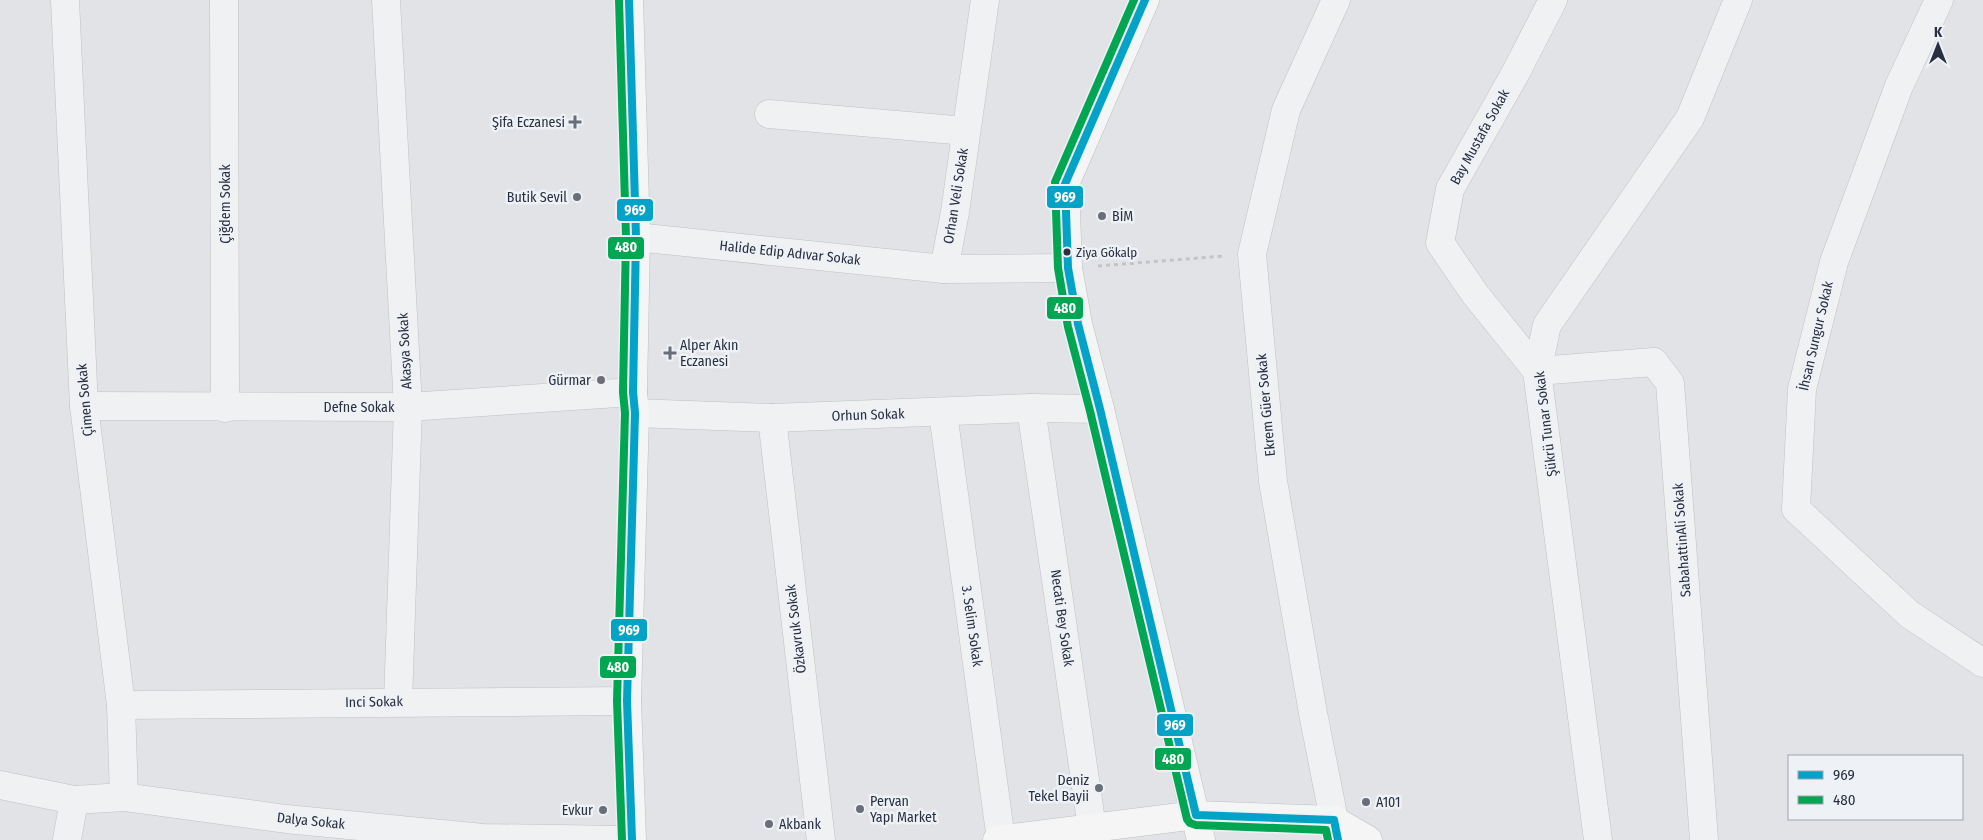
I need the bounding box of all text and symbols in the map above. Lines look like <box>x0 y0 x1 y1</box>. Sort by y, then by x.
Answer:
north arrow <box>1913 20 1963 70</box>
text: K <box>1934 24 1943 41</box>
street label: Bay Mustafa Sokak <box>1447 86 1513 188</box>
place label: Şifa Eczanesi <box>492 114 565 131</box>
marker: Şifa Eczanesi <box>569 116 581 128</box>
street label: Orhan Veli Sokak <box>940 146 972 245</box>
street label: Çiğdem Sokak <box>217 164 234 244</box>
line badge: 969 <box>1046 185 1084 209</box>
place label: Butik Sevil <box>507 189 567 206</box>
text: 969 <box>1054 189 1076 206</box>
marker: Butik Sevil <box>571 191 583 203</box>
line badge: 969 <box>616 198 654 222</box>
text: 969 <box>624 202 646 219</box>
place label: BİM <box>1112 208 1133 225</box>
marker: BİM <box>1096 210 1108 222</box>
line badge: 480 <box>607 236 645 260</box>
street label: Halide Edip Adıvar Sokak <box>719 237 862 269</box>
text: 480 <box>615 239 637 256</box>
place label: Ziya Gökalp <box>1076 245 1137 260</box>
marker: Ziya Gökalp <box>1062 247 1072 257</box>
street label: İhsan Sungur Sokak <box>1795 279 1837 392</box>
line badge: 480 <box>1046 296 1084 320</box>
text: 480 <box>1054 300 1076 317</box>
street label: Akasya Sokak <box>394 312 415 390</box>
place label: Alper Akın Eczanesi <box>680 337 738 370</box>
marker: Alper Akın Eczanesi <box>664 347 676 359</box>
street label: Ekrem Güer Sokak <box>1253 352 1279 457</box>
street label: Çimen Sokak <box>73 362 97 437</box>
street label: Şükrü Tunar Sokak <box>1531 370 1561 478</box>
place label: Gürmar <box>548 372 591 389</box>
marker: Gürmar <box>595 374 607 386</box>
street label: Defne Sokak <box>324 399 395 416</box>
street label: Orhun Sokak <box>831 405 905 425</box>
street label: SabahattinAli Sokak <box>1670 482 1694 598</box>
street label: Necati Bey Sokak <box>1047 568 1077 668</box>
street label: Özkavruk Sokak <box>781 583 810 675</box>
street label: 3. Selim Sokak <box>958 584 986 668</box>
line badge: 969 <box>610 618 648 642</box>
text: 969 <box>618 622 640 639</box>
line badge: 480 <box>599 655 637 679</box>
text: 480 <box>607 659 629 676</box>
street label: Inci Sokak <box>345 693 404 711</box>
line badge: 969 <box>1156 713 1194 737</box>
text: 969 <box>1164 717 1186 734</box>
line badge: 480 <box>1154 747 1192 771</box>
text: 480 <box>1162 751 1184 768</box>
legend <box>1788 755 1963 820</box>
text: 969 <box>1833 766 1855 784</box>
place label: Deniz Tekel Bayii <box>1028 772 1089 805</box>
marker: Deniz Tekel Bayii <box>1093 782 1105 794</box>
text: 480 <box>1833 791 1856 809</box>
place label: Pervan Yapı Market <box>870 793 937 826</box>
place label: A101 <box>1376 794 1401 811</box>
marker: A101 <box>1360 796 1372 808</box>
place label: Evkur <box>562 802 593 819</box>
marker: Pervan Yapı Market <box>854 803 866 815</box>
marker: Evkur <box>597 804 609 816</box>
street label: Dalya Sokak <box>276 809 346 833</box>
place label: Akbank <box>779 816 821 833</box>
marker: Akbank <box>763 818 775 830</box>

